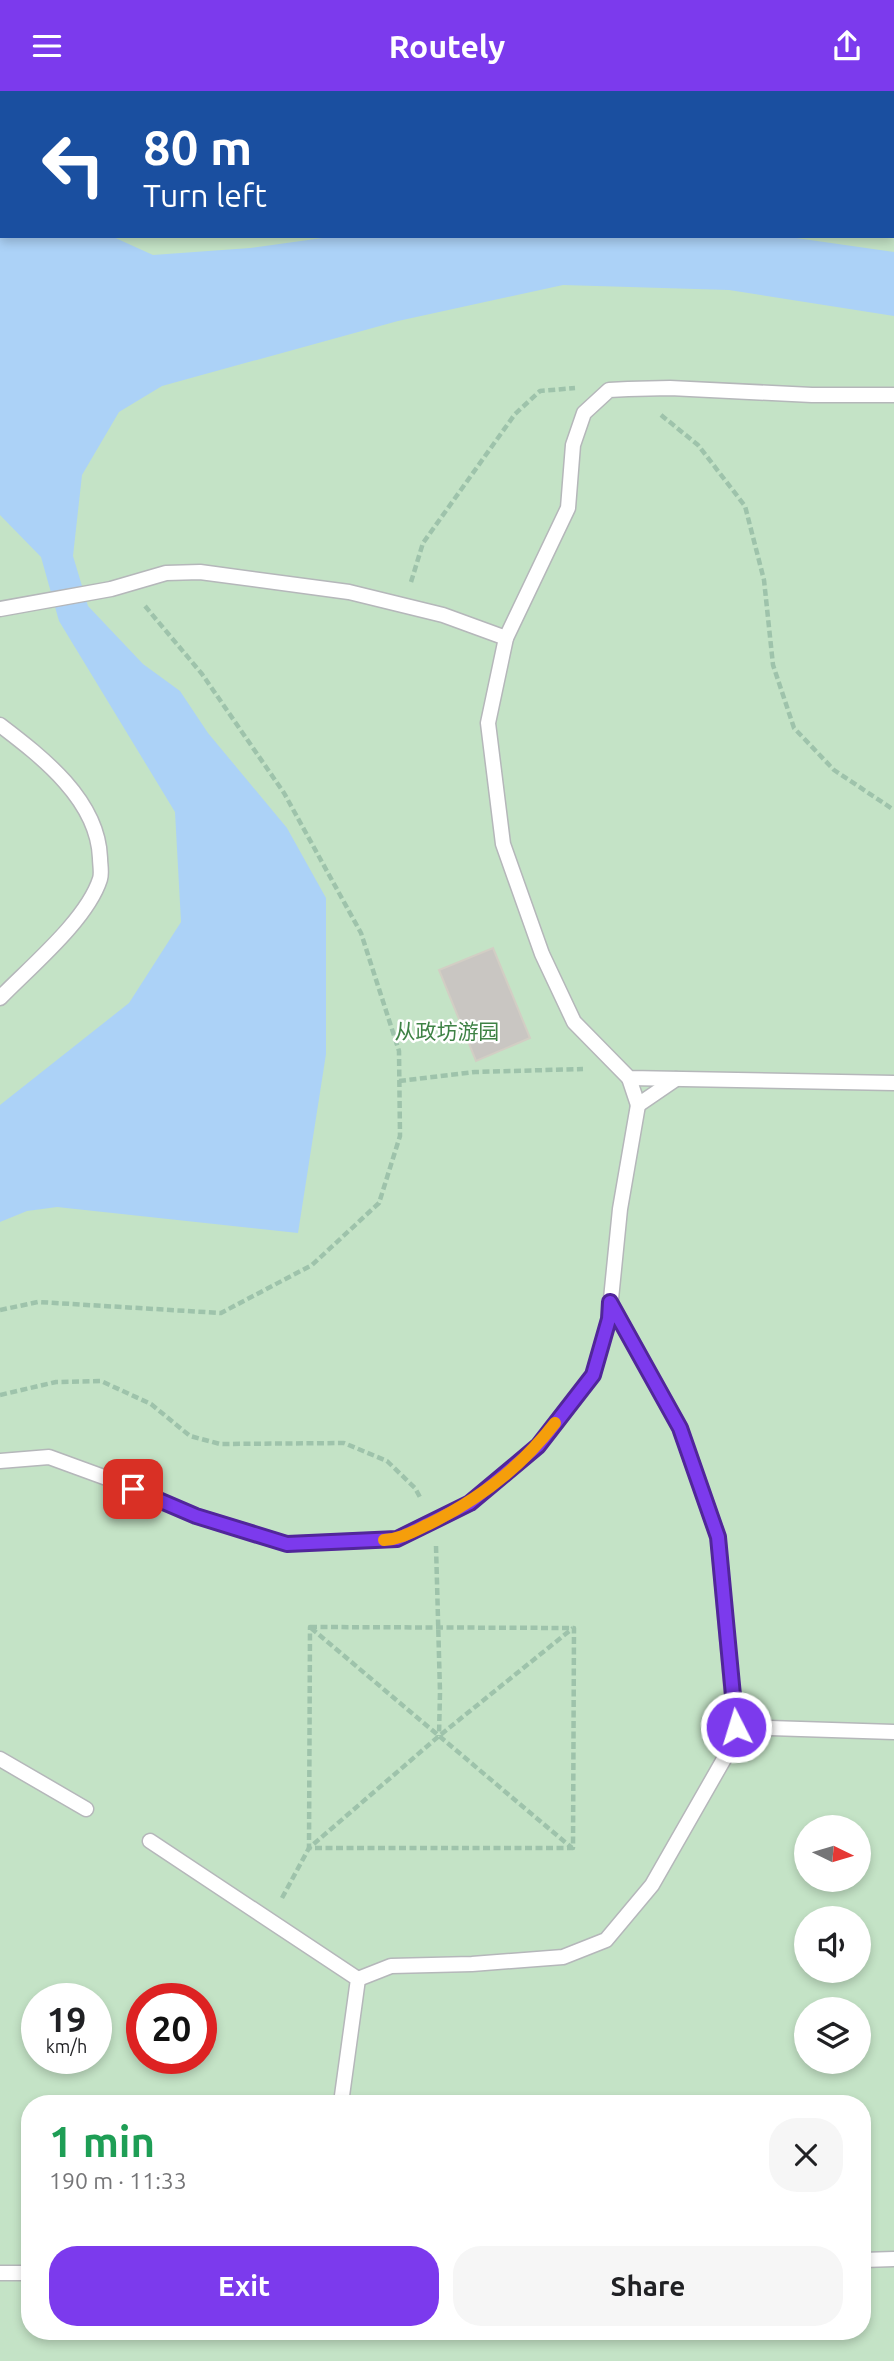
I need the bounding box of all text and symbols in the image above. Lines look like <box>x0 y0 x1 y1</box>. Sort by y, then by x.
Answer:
icon: menu <box>28 27 66 65</box>
icon: share <box>828 27 866 65</box>
text: Routely <box>389 28 505 64</box>
icon: left <box>28 119 119 210</box>
text: 80 m <box>143 119 252 174</box>
text: Turn left <box>143 177 267 213</box>
park label: 从政坊游园 <box>395 1019 500 1043</box>
pin <box>103 1459 163 1519</box>
icon: arrive <box>114 1470 152 1508</box>
position arrow <box>699 1690 773 1764</box>
north arrow <box>794 1815 872 1892</box>
map controls <box>794 1815 871 2074</box>
button: sound <box>794 1906 871 1983</box>
speed limit sign: 20 <box>126 1983 217 2074</box>
button: layers <box>794 1997 871 2074</box>
text: 19 <box>47 1999 86 2039</box>
text: km/h <box>46 2036 87 2056</box>
text: 1 min <box>49 2118 155 2165</box>
button: close <box>769 2118 843 2192</box>
text: 190 m · 11:33 <box>49 2168 187 2193</box>
button: Exit <box>49 2246 439 2326</box>
button: Share <box>453 2246 843 2326</box>

